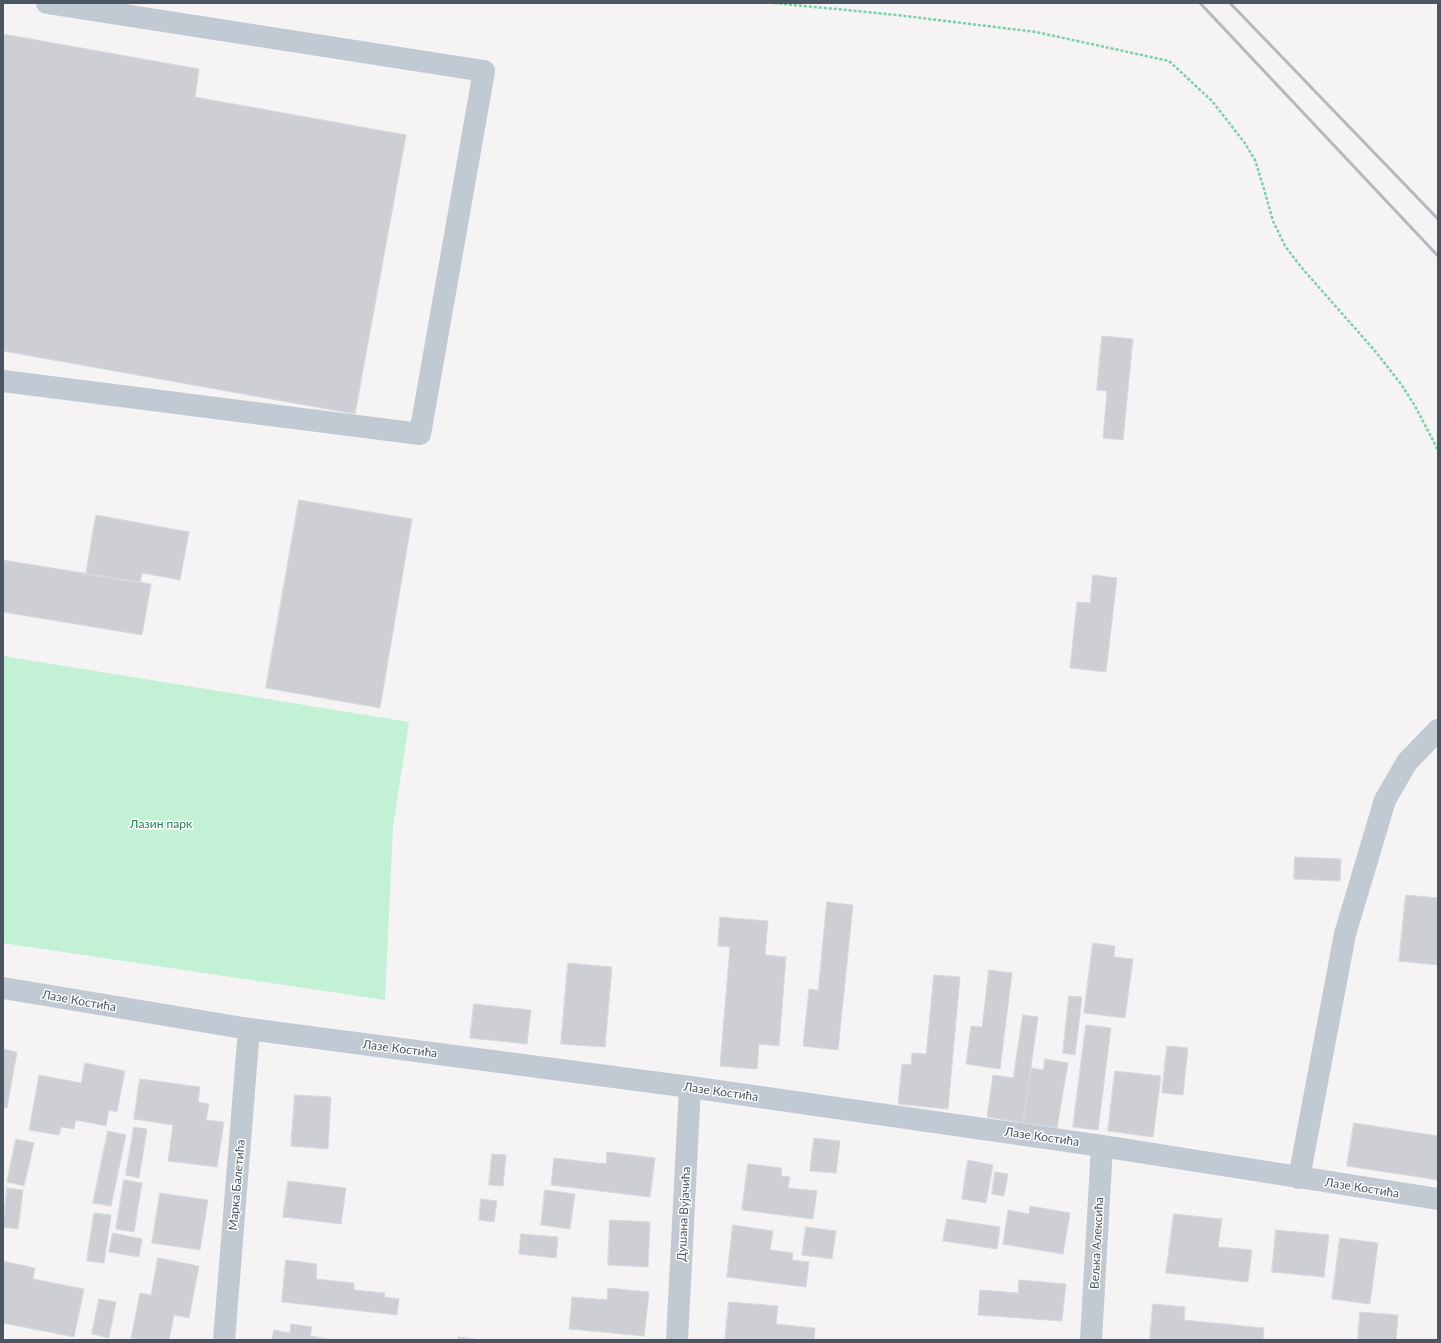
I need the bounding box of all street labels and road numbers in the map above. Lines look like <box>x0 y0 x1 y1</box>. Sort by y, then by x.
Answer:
street label: Лазе Костића <box>41 987 117 1015</box>
street label: Лазе Костића <box>362 1037 438 1061</box>
street label: Лазе Костића <box>683 1080 759 1104</box>
street label: Лазе Костића <box>1004 1125 1080 1149</box>
street label: Марка Балетића <box>226 1139 248 1231</box>
street label: Душана Вујачића <box>674 1166 694 1262</box>
street label: Лазе Костића <box>1324 1175 1400 1201</box>
street label: Вељка Алексића <box>1087 1197 1107 1289</box>

